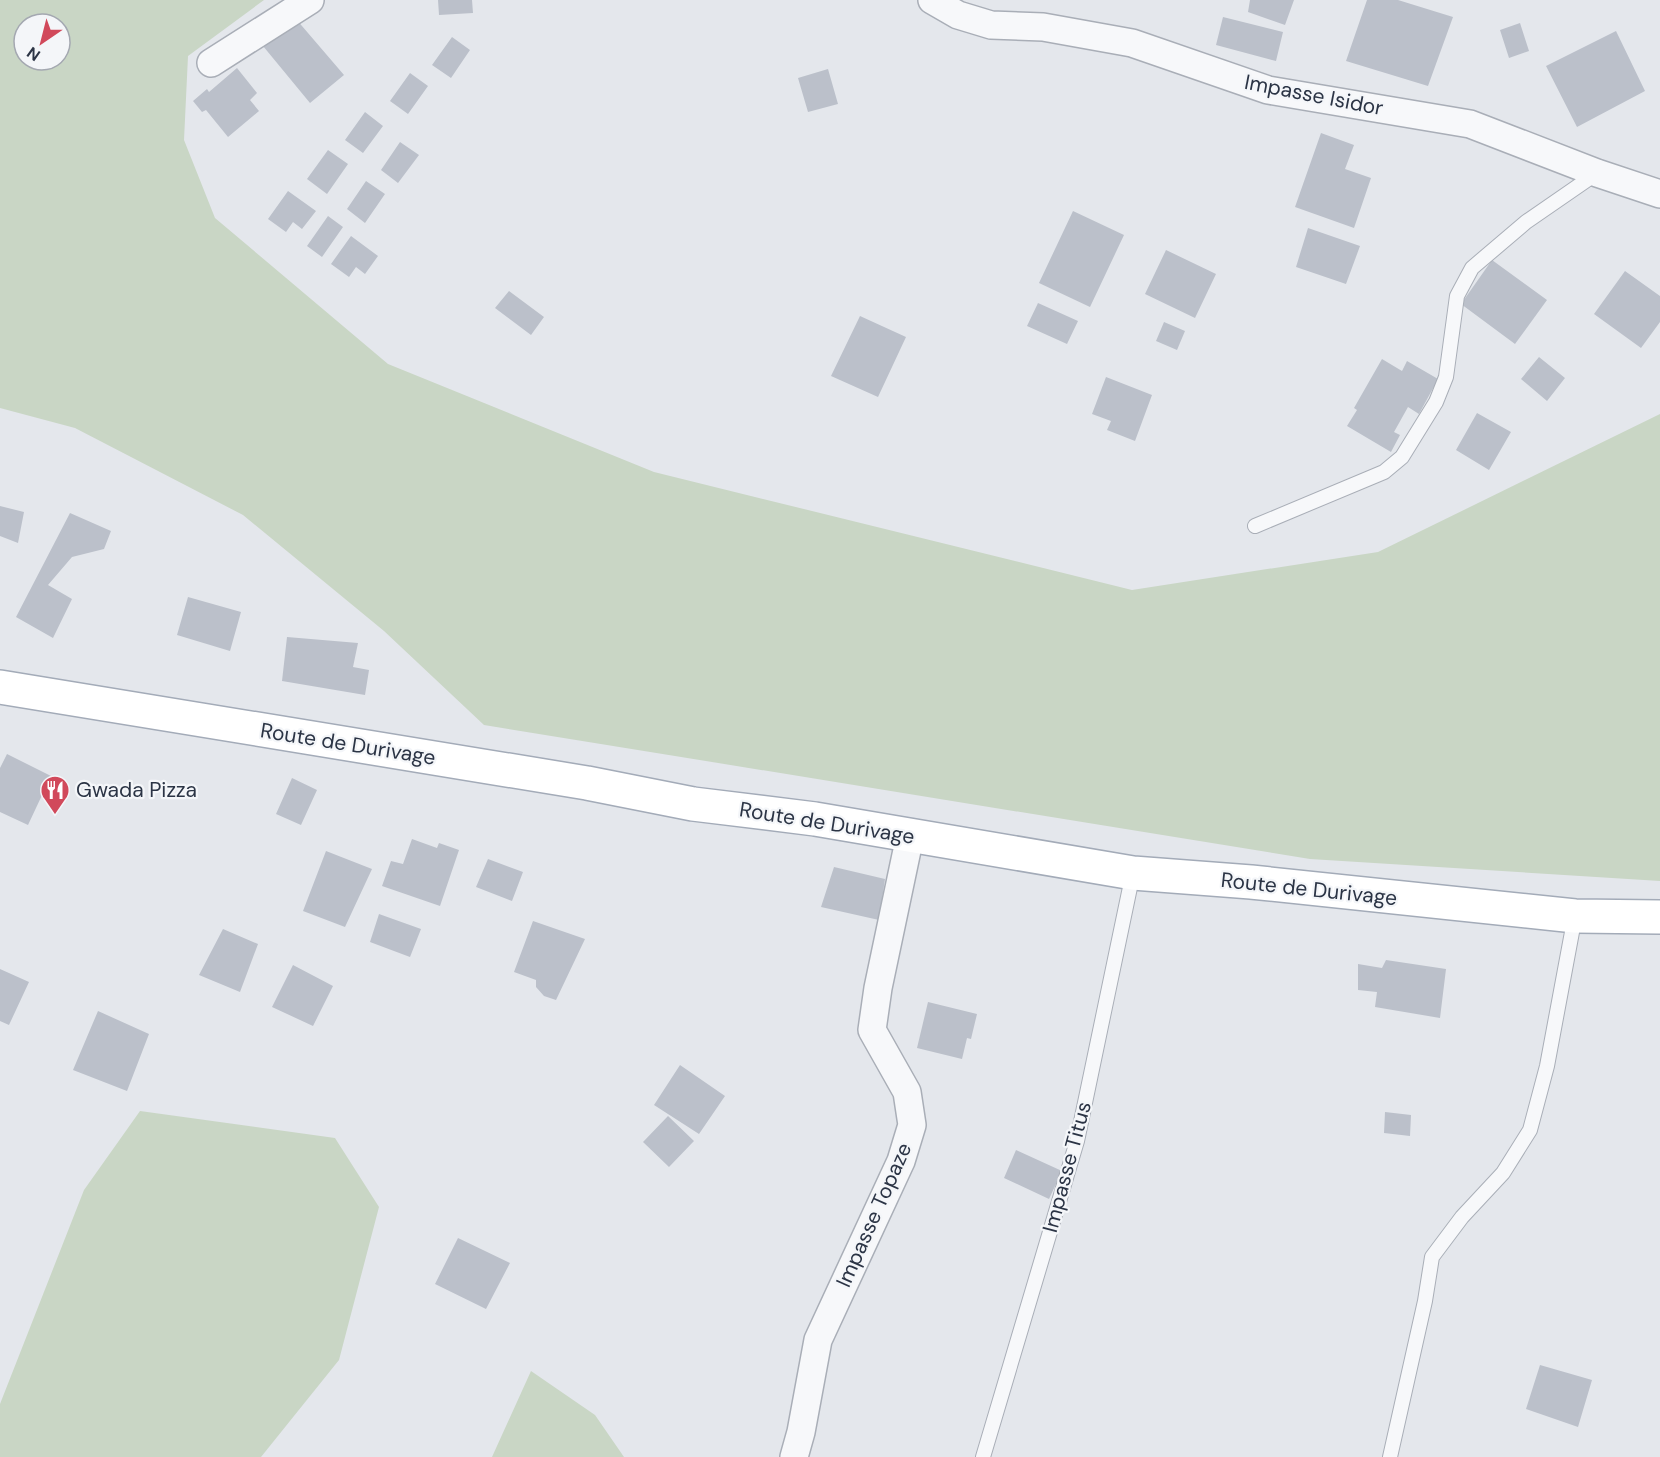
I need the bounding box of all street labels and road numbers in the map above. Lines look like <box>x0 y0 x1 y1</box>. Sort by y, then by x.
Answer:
street label: Impasse Isidor <box>1242 68 1386 122</box>
street label: Route de Durivage <box>258 716 438 772</box>
street label: Route de Durivage <box>737 795 917 851</box>
street label: Route de Durivage <box>1220 866 1399 912</box>
street label: Impasse Titus <box>1036 1098 1098 1236</box>
street label: Impasse Topaze <box>830 1138 918 1292</box>

